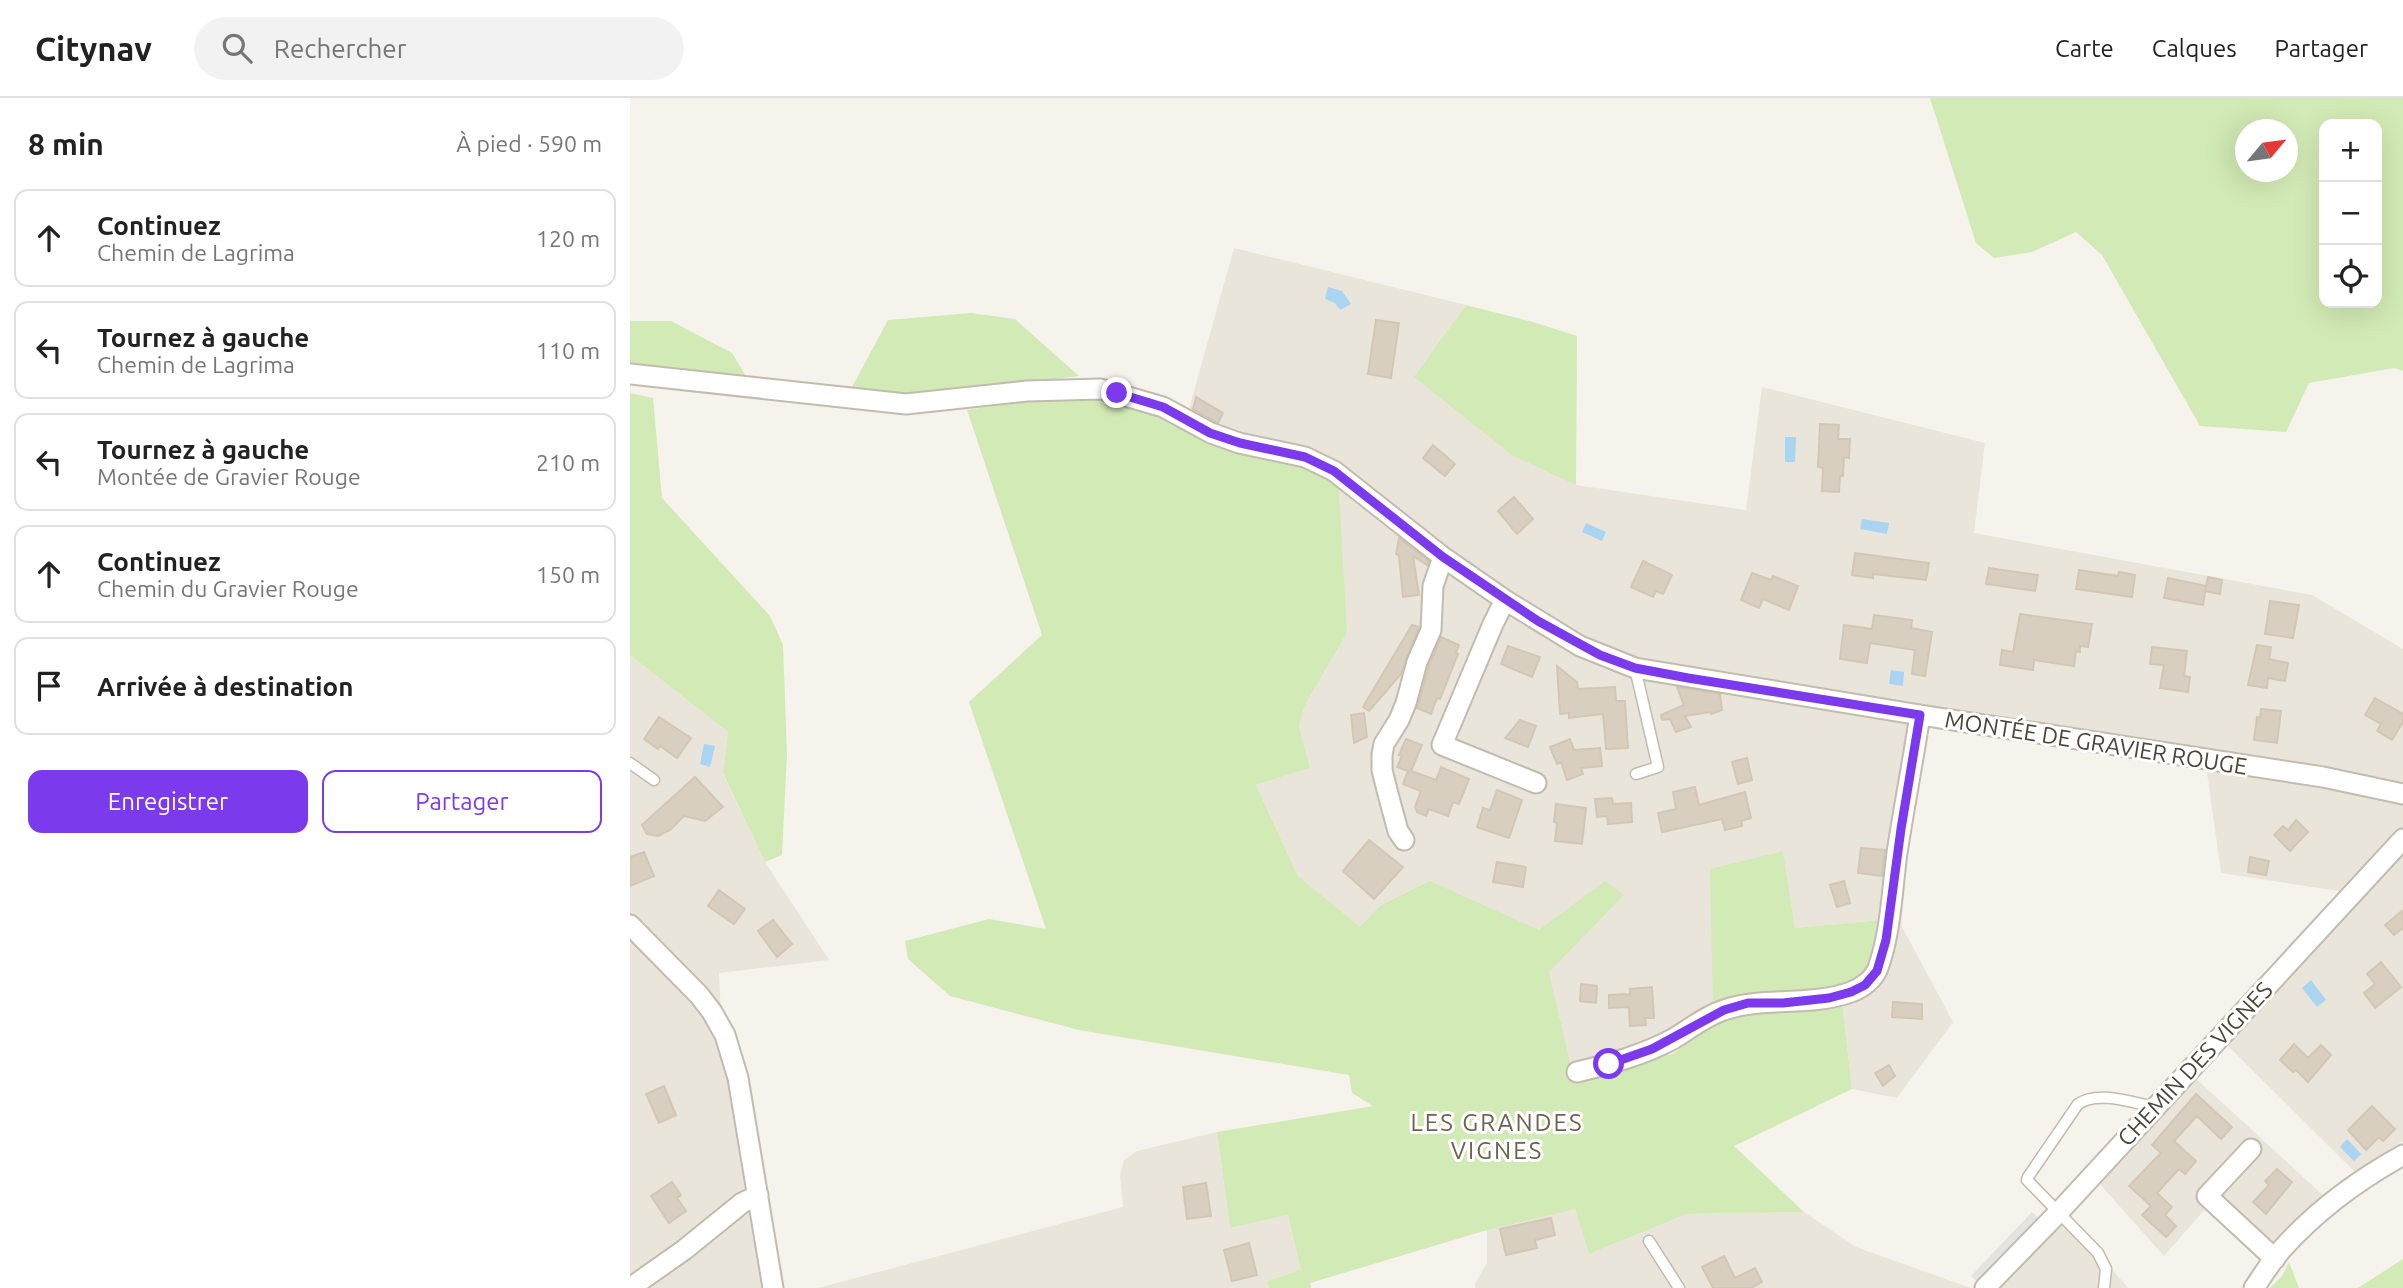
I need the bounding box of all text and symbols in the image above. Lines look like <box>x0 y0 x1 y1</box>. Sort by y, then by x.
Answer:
search box <box>194 17 684 80</box>
icon: search <box>218 29 256 67</box>
text: Citynav <box>35 30 152 67</box>
text: Rechercher <box>274 34 407 63</box>
text: Carte <box>2055 35 2114 62</box>
text: Calques <box>2152 35 2237 62</box>
text: Partager <box>2275 35 2368 62</box>
north arrow <box>2235 119 2298 182</box>
map controls <box>2319 119 2382 308</box>
button: + <box>2319 119 2382 182</box>
text: 8 min <box>28 127 104 161</box>
text: À pied · 590 m <box>456 131 602 156</box>
button: − <box>2319 182 2382 245</box>
text: Continuez <box>97 211 221 240</box>
icon: ahead <box>30 219 68 257</box>
text: 120 m <box>536 226 600 251</box>
text: Chemin de Lagrima <box>97 240 295 265</box>
button: locate <box>2319 245 2382 308</box>
text: Tournez à gauche <box>97 323 309 352</box>
icon: left <box>30 331 68 369</box>
text: 110 m <box>536 338 600 363</box>
text: Chemin de Lagrima <box>97 352 295 377</box>
route end <box>1101 377 1132 408</box>
text: Tournez à gauche <box>97 435 309 464</box>
icon: left <box>30 443 68 481</box>
text: 210 m <box>536 450 600 475</box>
text: Montée de Gravier Rouge <box>97 464 361 489</box>
text: Continuez <box>97 547 221 576</box>
icon: ahead <box>30 555 68 593</box>
text: 150 m <box>536 562 600 587</box>
text: Chemin du Gravier Rouge <box>97 576 359 601</box>
icon: arrive <box>30 667 68 705</box>
text: Arrivée à destination <box>97 672 353 701</box>
street label: MONTÉE DE GRAVIER ROUGE <box>1943 705 2249 779</box>
button: Enregistrer <box>28 770 308 833</box>
button: Partager <box>322 770 602 833</box>
street label: CHEMIN DES VIGNES <box>2112 977 2277 1151</box>
route start <box>1593 1048 1624 1079</box>
district label: LES GRANDES VIGNES <box>1410 1109 1584 1164</box>

